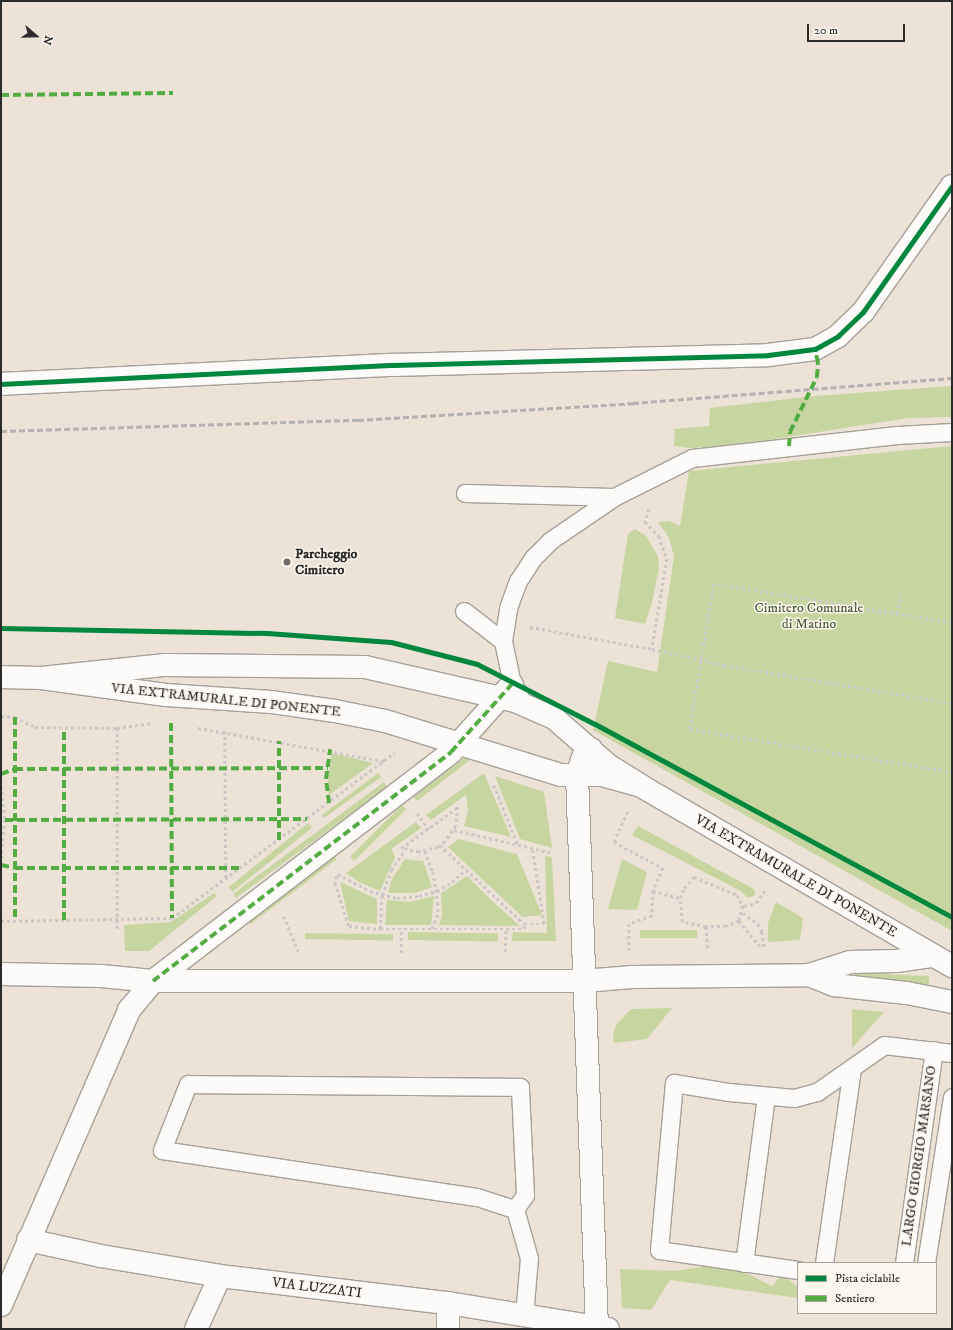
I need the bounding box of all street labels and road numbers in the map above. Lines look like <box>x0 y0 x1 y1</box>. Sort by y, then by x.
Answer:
street label: VIA EXTRAMURALE DI PONENTE <box>110 680 342 720</box>
street label: VIA EXTRAMURALE DI PONENTE <box>692 811 900 941</box>
street label: LARGO GIORGIO MARSANO <box>898 1065 940 1247</box>
street label: VIA LUZZATI <box>271 1274 363 1302</box>

